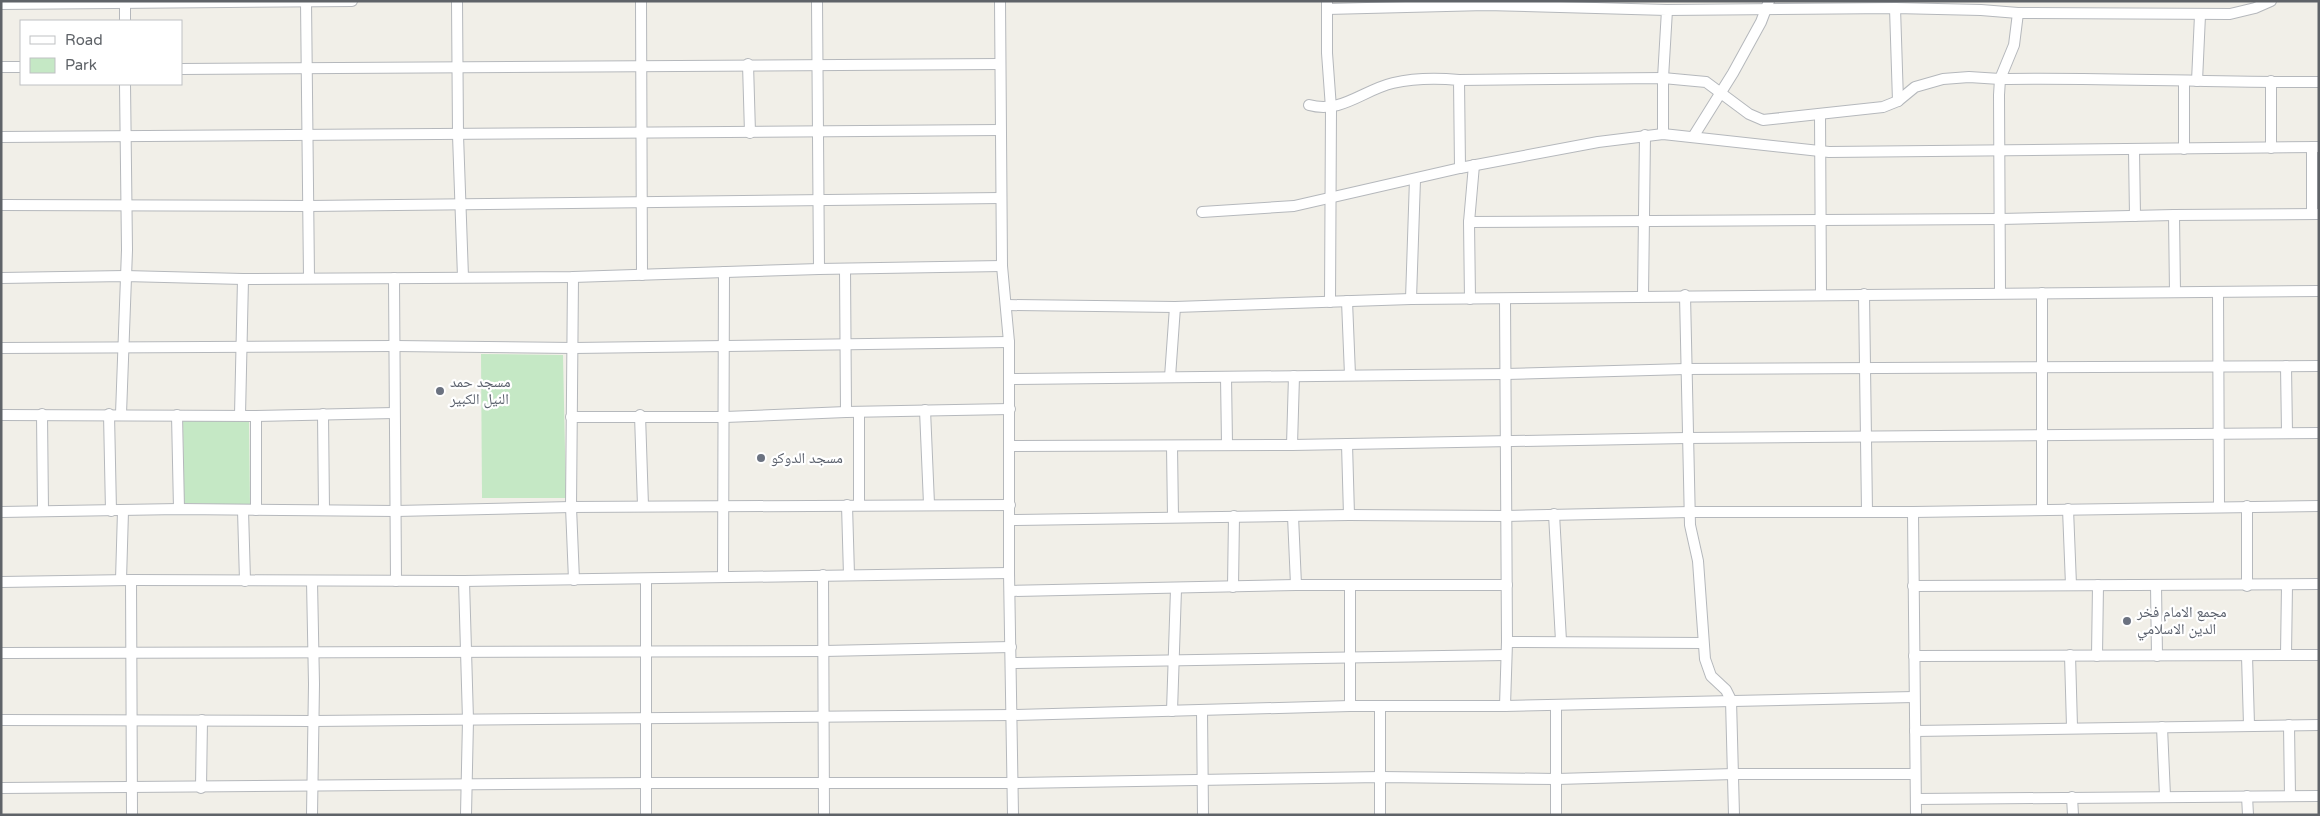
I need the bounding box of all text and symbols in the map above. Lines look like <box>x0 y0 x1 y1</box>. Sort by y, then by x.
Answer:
legend <box>20 20 182 85</box>
text: Road <box>65 31 103 49</box>
text: Park <box>65 56 97 74</box>
place label: مسجد حمد النيل الكبير <box>449 373 511 409</box>
marker: مسجد حمد النيل الكبير <box>434 385 446 397</box>
place label: مسجد الدوكو <box>771 449 843 467</box>
marker: مسجد الدوكو <box>755 452 767 464</box>
place label: مجمع الامام فخر الدين الاسلامي <box>2136 603 2227 641</box>
marker: مجمع الامام فخر الدين الاسلامي <box>2121 615 2133 627</box>

